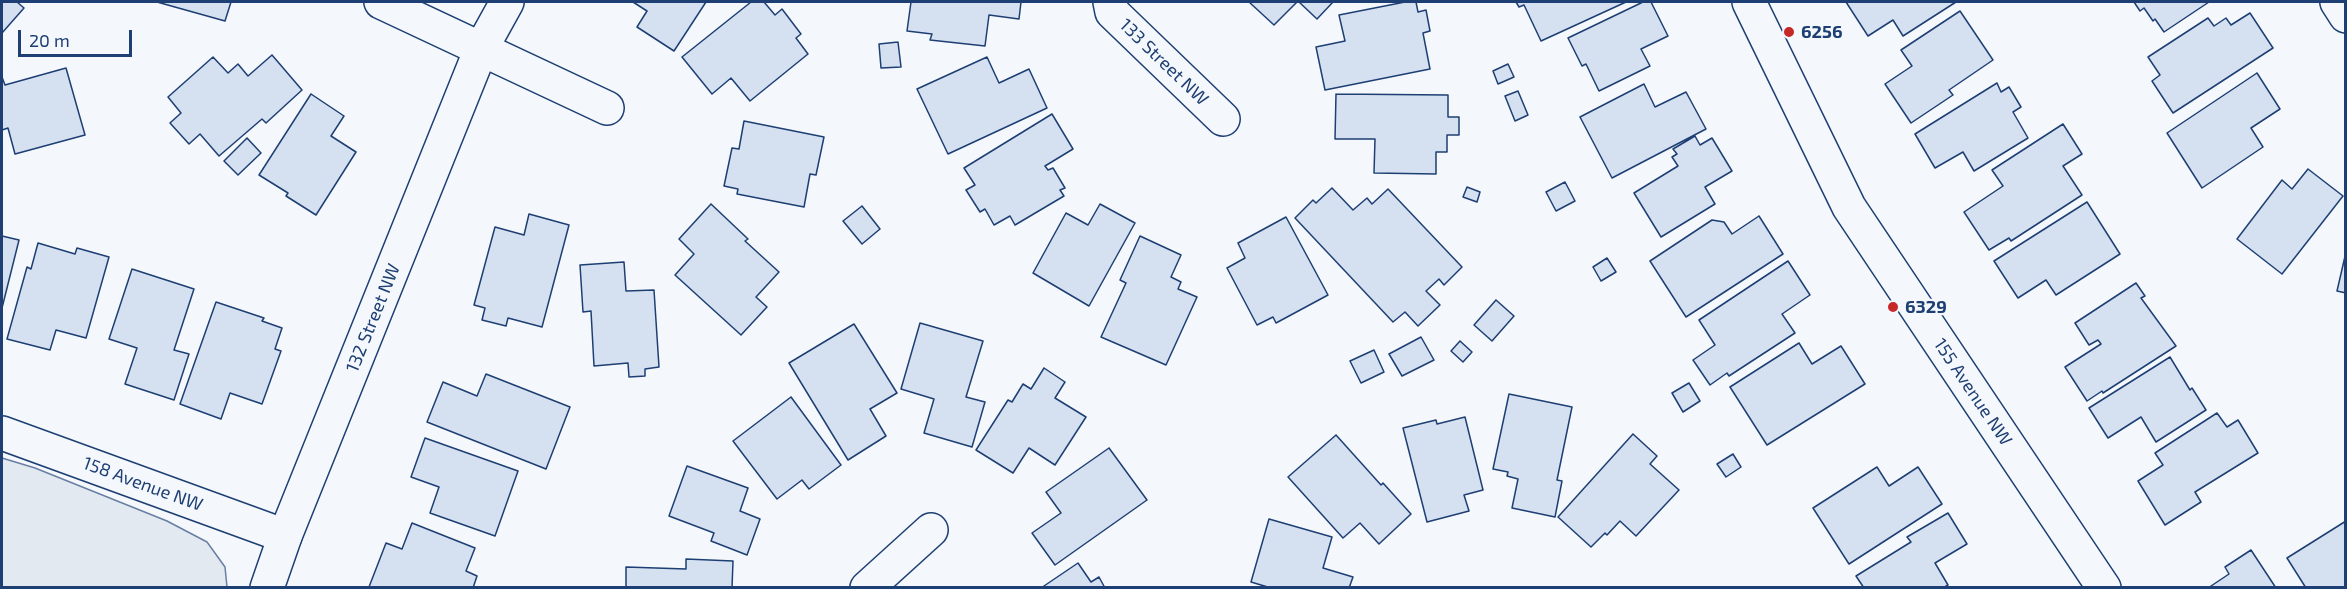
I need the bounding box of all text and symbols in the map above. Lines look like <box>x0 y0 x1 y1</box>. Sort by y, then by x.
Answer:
street label: 133 Street NW <box>1115 14 1213 110</box>
scale bar <box>21 18 135 56</box>
place label: 6256 <box>1801 21 1843 43</box>
marker: 6256 <box>1782 25 1796 39</box>
text: 20 m <box>29 29 70 51</box>
street label: 132 Street NW <box>341 261 405 375</box>
place label: 6329 <box>1905 296 1947 318</box>
marker: 6329 <box>1886 300 1900 314</box>
street label: 155 Avenue NW <box>1929 334 2017 450</box>
street label: 158 Avenue NW <box>80 452 206 516</box>

